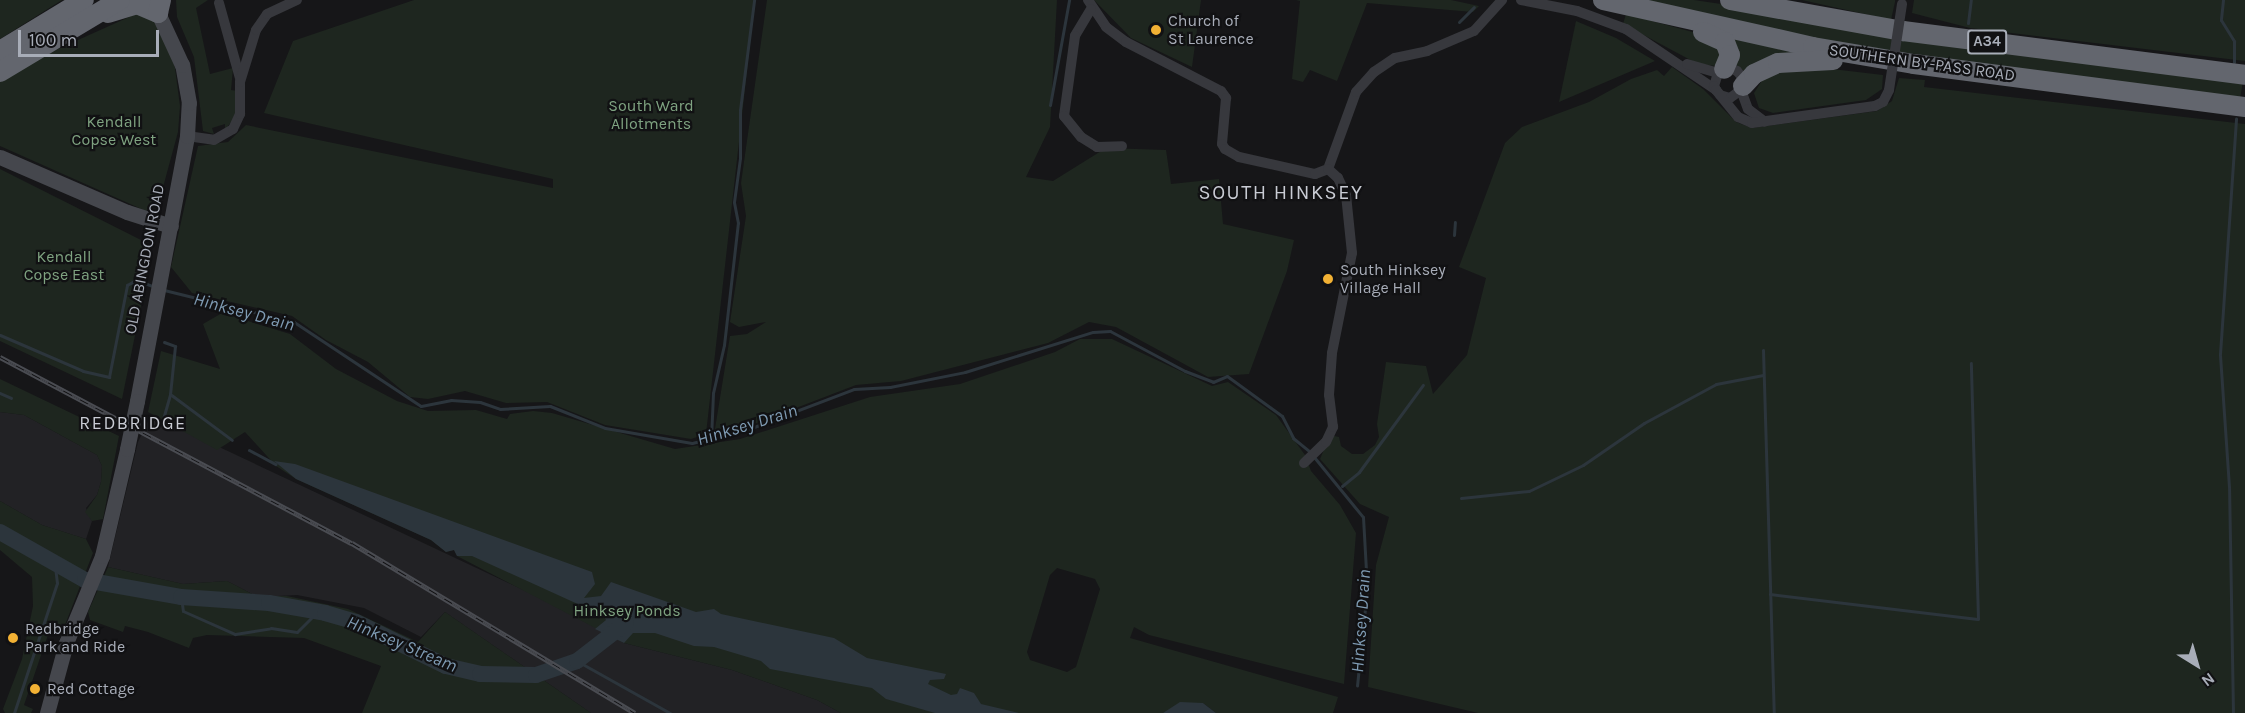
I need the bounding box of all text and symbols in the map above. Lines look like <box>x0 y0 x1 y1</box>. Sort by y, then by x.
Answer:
place label: Church of St Laurence <box>1168 11 1254 49</box>
scale bar <box>21 18 162 56</box>
marker: Church of St Laurence <box>1149 23 1163 37</box>
text: 100 m <box>29 29 77 51</box>
road number: A34 <box>1966 30 2008 54</box>
street label: SOUTHERN BY-PASS ROAD <box>1828 40 2016 86</box>
park label: South Ward Allotments <box>608 96 694 134</box>
park label: Kendall Copse West <box>72 112 156 150</box>
district label: SOUTH HINKSEY <box>1199 180 1363 204</box>
street label: OLD ABINGDON ROAD <box>121 182 169 336</box>
park label: Kendall Copse East <box>24 247 104 285</box>
place label: South Hinksey Village Hall <box>1340 260 1446 298</box>
marker: South Hinksey Village Hall <box>1321 272 1335 286</box>
water label: Hinksey Drain <box>191 288 297 336</box>
water label: Hinksey Drain <box>694 400 800 450</box>
district label: REDBRIDGE <box>79 412 187 434</box>
water label: Hinksey Drain <box>1347 569 1375 673</box>
park label: Hinksey Ponds <box>573 601 681 621</box>
water label: Hinksey Stream <box>344 611 460 677</box>
place label: Redbridge Park and Ride <box>25 619 125 657</box>
marker: Redbridge Park and Ride <box>6 631 20 645</box>
north arrow <box>2167 635 2227 695</box>
text: N <box>2198 669 2218 691</box>
place label: Red Cottage <box>47 679 135 699</box>
marker: Red Cottage <box>28 682 42 696</box>

